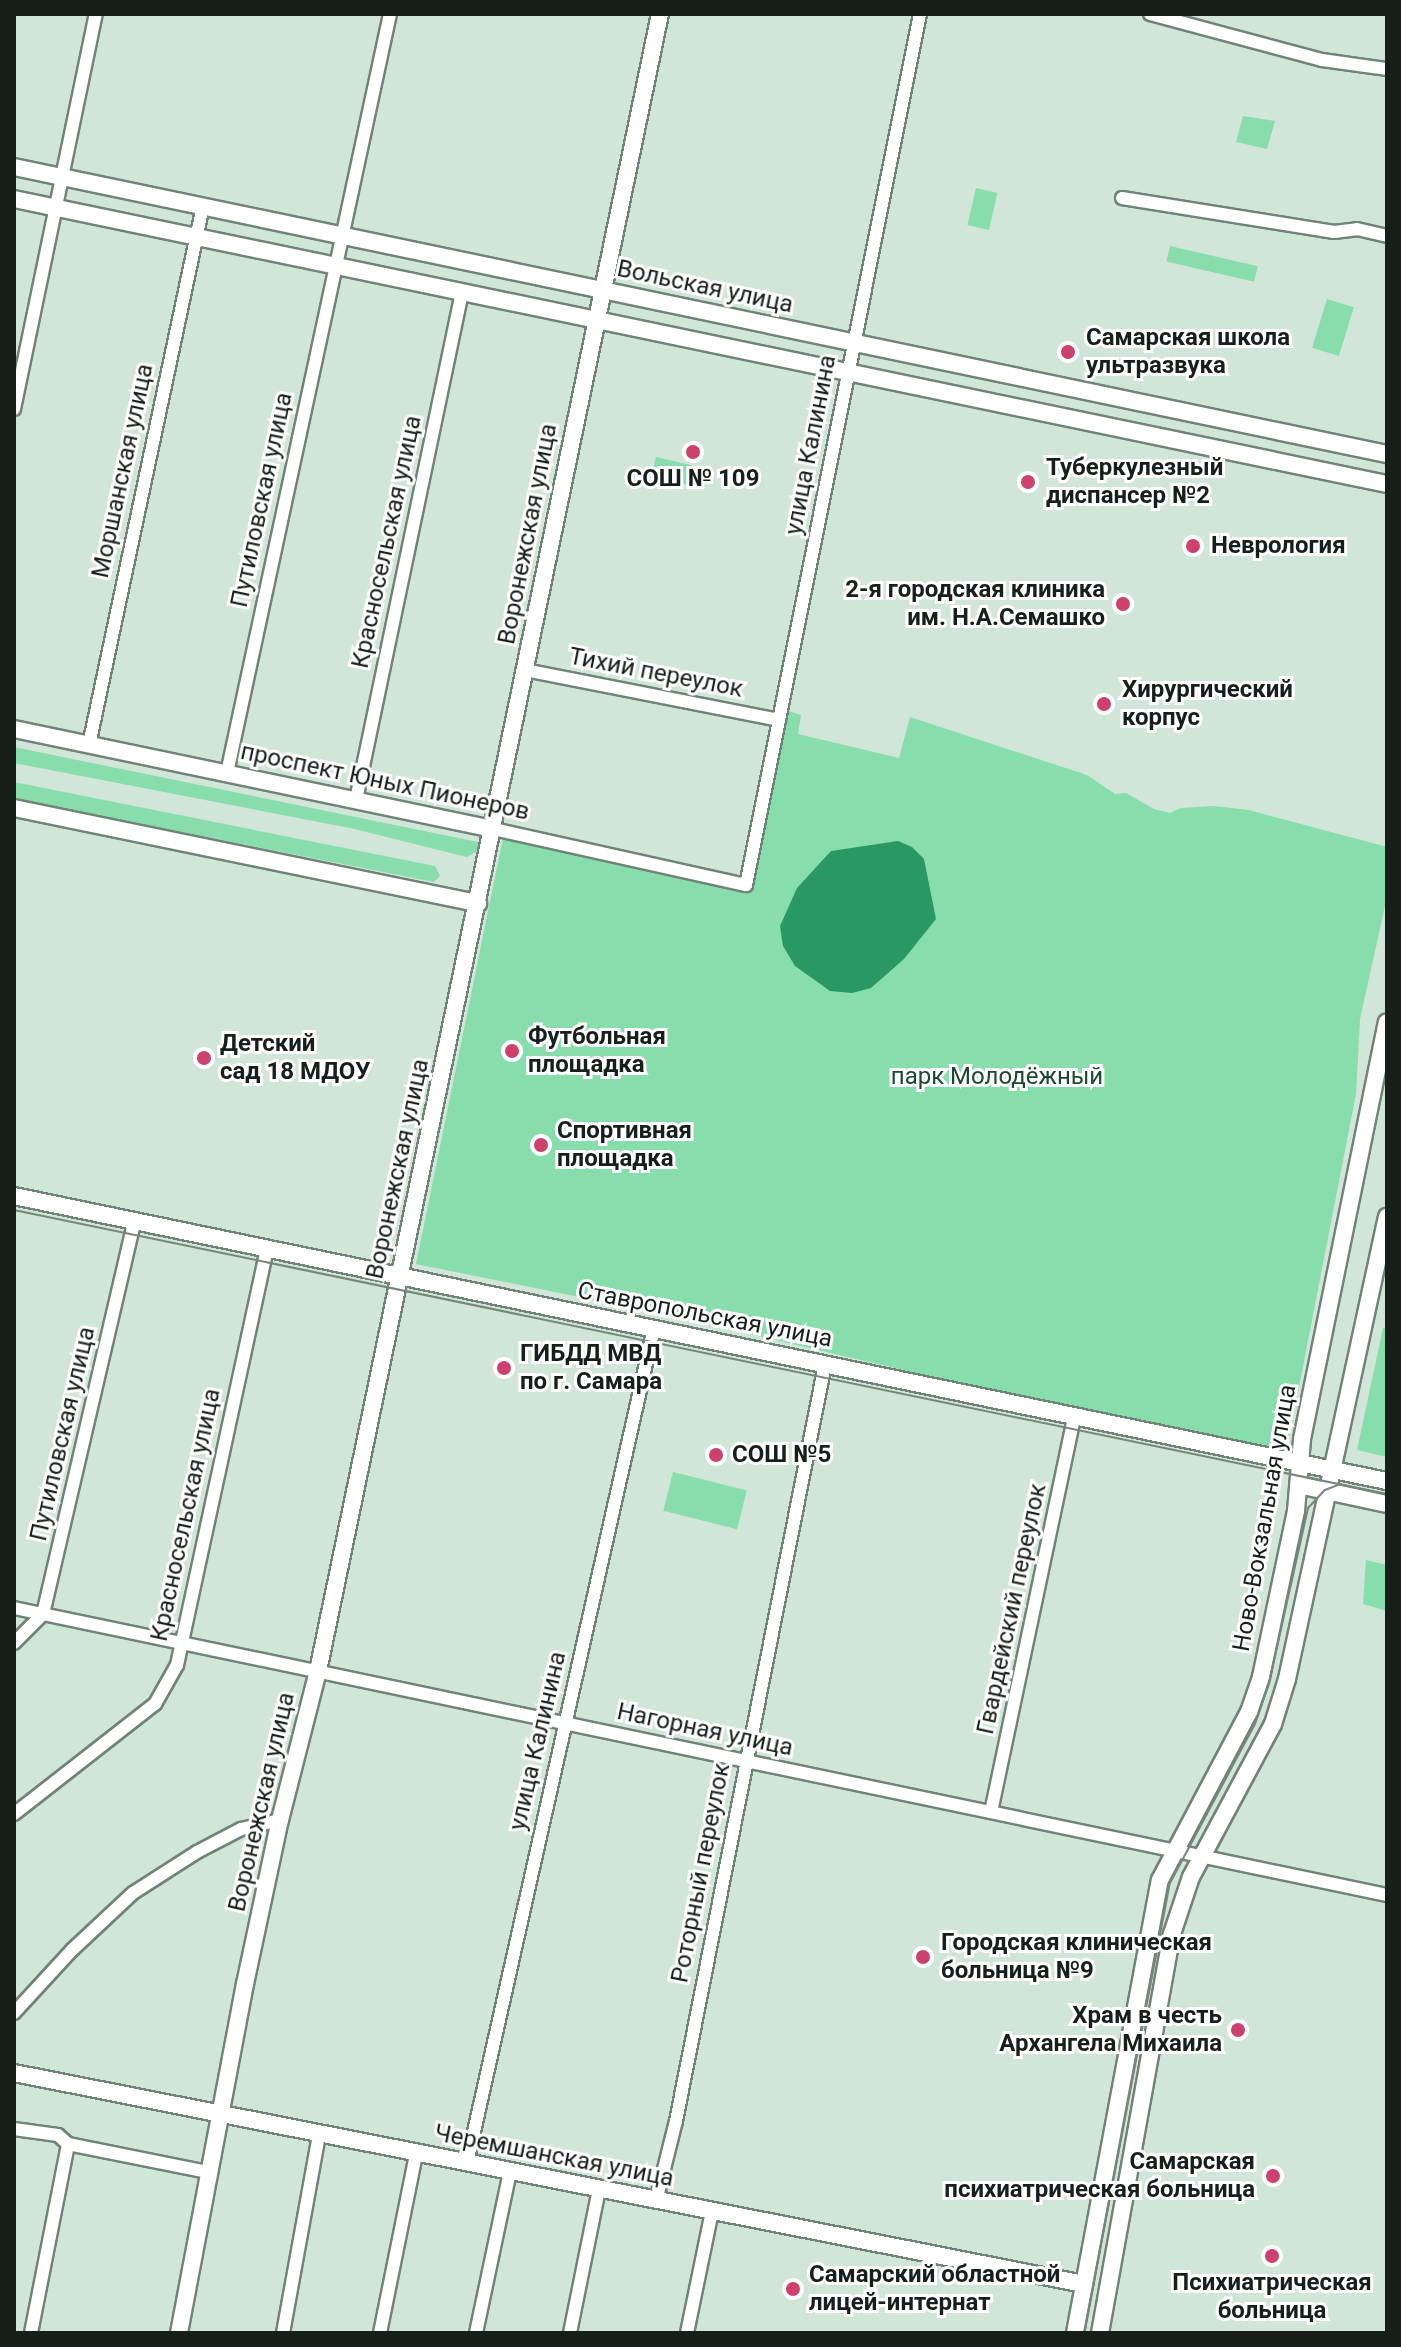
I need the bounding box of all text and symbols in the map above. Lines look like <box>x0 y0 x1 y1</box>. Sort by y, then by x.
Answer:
street label: Вольская улица <box>614 254 796 320</box>
place label: Самарская школа ультразвука <box>1086 324 1290 380</box>
marker: Самарская школа ультразвука <box>1057 341 1079 363</box>
street label: улица Калинина <box>779 353 843 537</box>
street label: Моршанская улица <box>86 361 160 581</box>
street label: Путиловская улица <box>225 390 299 610</box>
street label: Красносельская улица <box>346 413 428 671</box>
street label: Воронежская улица <box>492 421 564 647</box>
marker: СОШ № 109 <box>684 443 702 461</box>
place label: Туберкулезный диспансер №2 <box>1046 454 1223 510</box>
place label: СОШ № 109 <box>627 465 759 493</box>
marker: Туберкулезный диспансер №2 <box>1017 471 1039 493</box>
place label: Неврология <box>1211 532 1346 560</box>
marker: Неврология <box>1182 535 1204 557</box>
place label: 2-я городская клиника им. Н.А.Семашко <box>845 576 1105 632</box>
marker: 2-я городская клиника им. Н.А.Семашко <box>1112 593 1134 615</box>
street label: Тихий переулок <box>567 642 745 704</box>
place label: Хирургический корпус <box>1122 676 1293 732</box>
marker: Хирургический корпус <box>1093 693 1115 715</box>
street label: проспект Юных Пионеров <box>238 737 532 827</box>
place label: Футбольная площадка <box>528 1023 666 1079</box>
place label: Детский сад 18 МДОУ <box>220 1030 371 1086</box>
marker: Футбольная площадка <box>503 1042 521 1060</box>
marker: Детский сад 18 МДОУ <box>195 1049 213 1067</box>
street label: Воронежская улица <box>361 1056 435 1282</box>
park label: парк Молодёжный <box>891 1063 1103 1091</box>
place label: Спортивная площадка <box>557 1117 692 1173</box>
marker: Спортивная площадка <box>532 1136 550 1154</box>
street label: Ставропольская улица <box>575 1276 835 1354</box>
street label: Путиловская улица <box>24 1324 102 1544</box>
place label: ГИБДД МВД по г. Самара <box>520 1340 662 1396</box>
marker: ГИБДД МВД по г. Самара <box>495 1359 513 1377</box>
street label: Ново-Вокзальная улица <box>1227 1382 1303 1654</box>
street label: Красносельская улица <box>145 1386 227 1644</box>
place label: СОШ №5 <box>732 1441 831 1469</box>
marker: СОШ №5 <box>707 1446 725 1464</box>
street label: Гвардейский переулок <box>971 1481 1053 1737</box>
street label: улица Калинина <box>503 1649 573 1833</box>
street label: Воронежская улица <box>223 1690 301 1914</box>
street label: Нагорная улица <box>614 1697 796 1763</box>
street label: Роторный переулок <box>666 1761 736 1985</box>
place label: Городская клиническая больница №9 <box>941 1929 1212 1985</box>
marker: Городская клиническая больница №9 <box>912 1946 934 1968</box>
place label: Храм в честь Архангела Михаила <box>999 2002 1222 2058</box>
marker: Храм в честь Архангела Михаила <box>1229 2021 1247 2039</box>
street label: Черемшанская улица <box>432 2119 676 2193</box>
place label: Самарская психиатрическая больница <box>944 2148 1255 2204</box>
marker: Самарская психиатрическая больница <box>1262 2165 1284 2187</box>
marker: Психиатрическая больница <box>1263 2247 1281 2265</box>
place label: Самарский областной лицей-интернат <box>809 2261 1060 2317</box>
place label: Психиатрическая больница <box>1172 2269 1372 2325</box>
marker: Самарский областной лицей-интернат <box>784 2280 802 2298</box>

